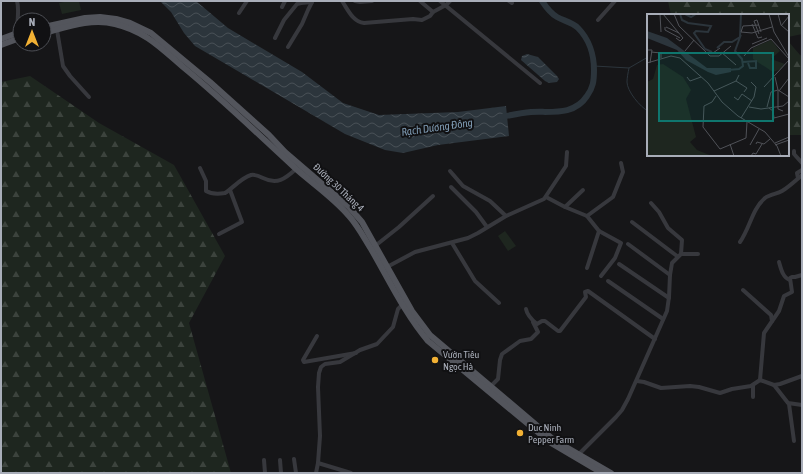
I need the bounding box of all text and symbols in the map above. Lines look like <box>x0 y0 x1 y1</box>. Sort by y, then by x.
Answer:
north arrow <box>12 12 52 52</box>
inset map <box>647 14 789 156</box>
text: N <box>29 16 35 28</box>
water label: Rạch Dương Đông <box>400 116 474 139</box>
street label: Đường 30 Tháng 4 <box>311 161 367 214</box>
place label: Vườn Tiêu Ngọc Hà <box>443 349 480 372</box>
marker: Vườn Tiêu Ngọc Hà <box>430 355 440 365</box>
place label: Duc Ninh Pepper Farm <box>528 422 574 445</box>
marker: Duc Ninh Pepper Farm <box>515 428 525 438</box>

